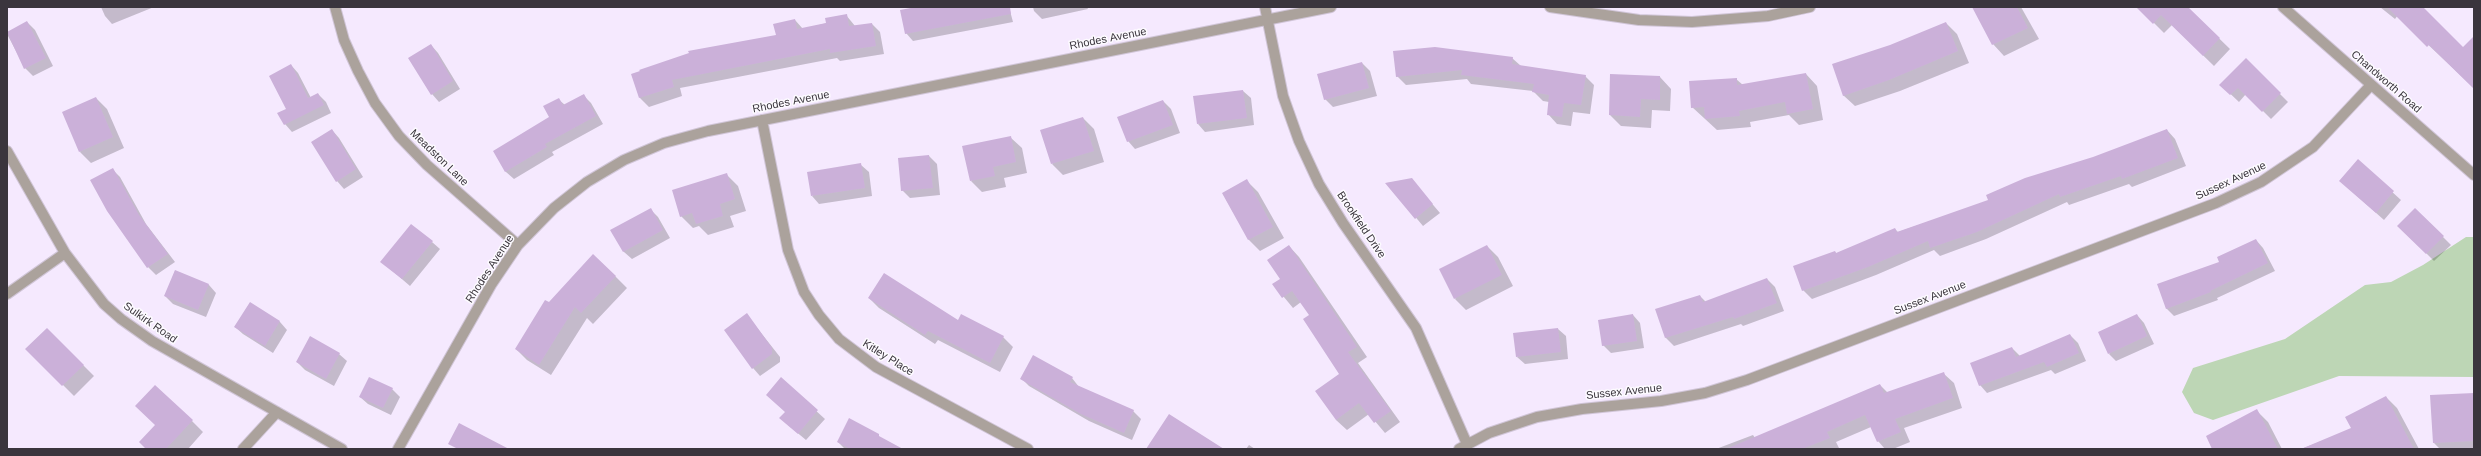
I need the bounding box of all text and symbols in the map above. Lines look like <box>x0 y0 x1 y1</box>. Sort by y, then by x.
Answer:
street label: Rhodes Avenue <box>1068 25 1148 53</box>
street label: Chandworth Road <box>2348 48 2424 116</box>
street label: Rhodes Avenue <box>751 88 831 116</box>
street label: Meadston Lane <box>407 127 471 189</box>
street label: Sussex Avenue <box>2194 159 2268 203</box>
street label: Brookfield Drive <box>1334 189 1388 261</box>
street label: Rhodes Avenue <box>463 233 517 305</box>
street label: Sussex Avenue <box>1892 278 1968 318</box>
street label: Sulkirk Road <box>121 300 179 346</box>
street label: Kitley Place <box>860 337 916 379</box>
street label: Sussex Avenue <box>1585 381 1663 403</box>

